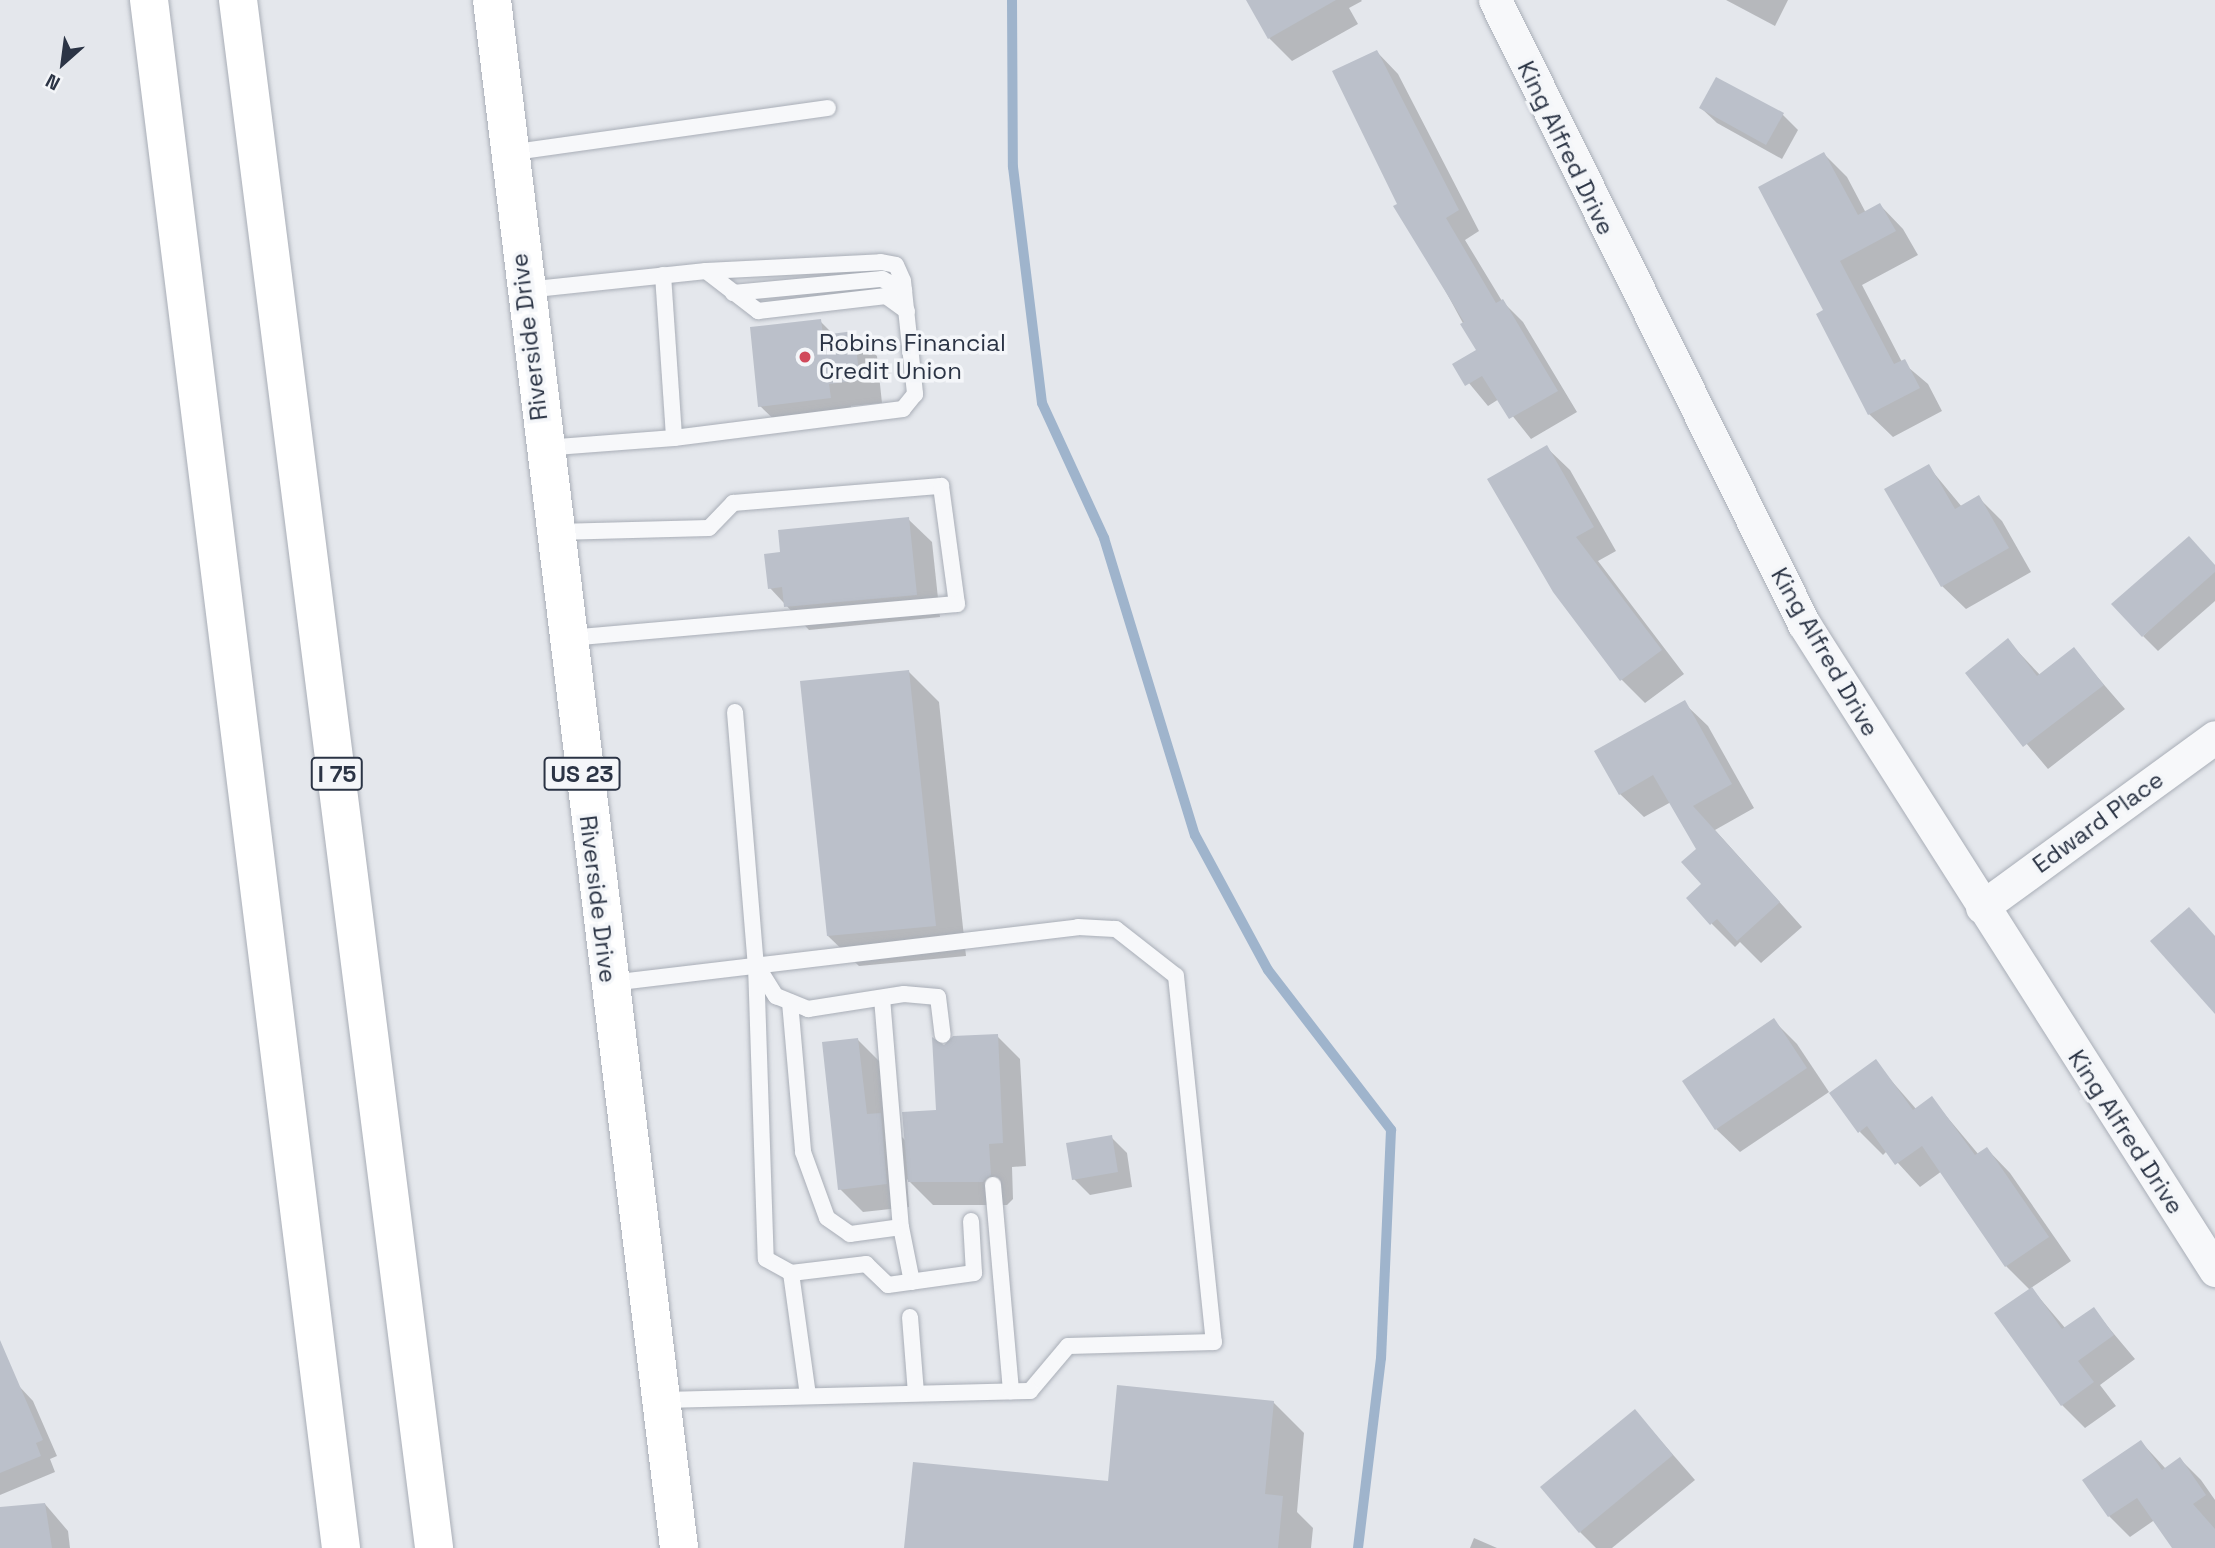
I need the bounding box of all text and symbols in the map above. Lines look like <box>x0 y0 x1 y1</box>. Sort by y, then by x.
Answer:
north arrow <box>28 28 98 98</box>
street label: King Alfred Drive <box>1511 56 1621 240</box>
text: N <box>41 68 64 96</box>
street label: Riverside Drive <box>504 252 554 422</box>
place label: Robins Financial Credit Union <box>819 329 1006 385</box>
marker: Robins Financial Credit Union <box>797 349 813 365</box>
street label: King Alfred Drive <box>1765 562 1885 742</box>
road number: I 75 <box>311 754 363 794</box>
road number: US 23 <box>544 754 620 794</box>
street label: Edward Place <box>2027 765 2169 879</box>
street label: Riverside Drive <box>573 814 623 984</box>
street label: King Alfred Drive <box>2062 1044 2190 1220</box>

